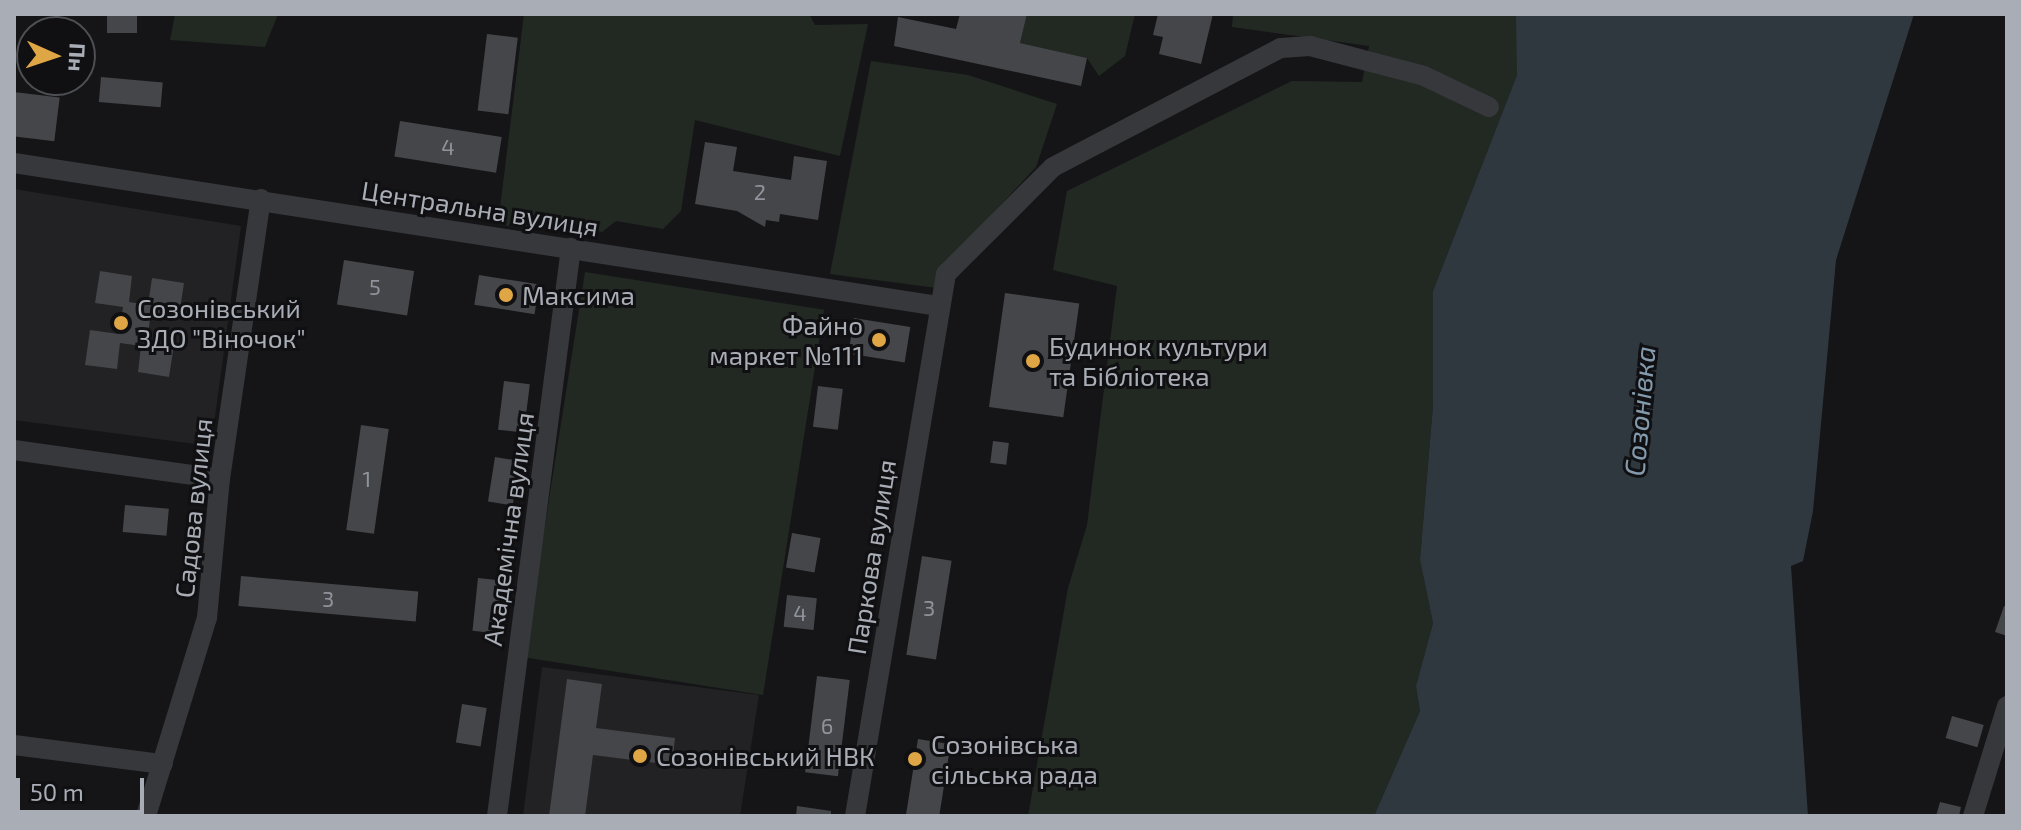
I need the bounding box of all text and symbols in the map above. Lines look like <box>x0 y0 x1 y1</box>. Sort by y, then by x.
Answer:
north arrow <box>16 16 96 96</box>
text: Пн <box>64 42 92 72</box>
house number: 4 <box>441 134 455 160</box>
street label: Центральна вулиця <box>359 174 601 242</box>
house number: 2 <box>754 179 766 205</box>
house number: 5 <box>369 274 381 300</box>
place label: Максима <box>522 279 635 311</box>
marker: Максима <box>497 286 515 304</box>
place label: Созонівський ЗДО "Віночок" <box>137 292 306 354</box>
place label: Файно маркет №111 <box>709 309 863 370</box>
marker: Созонівський ЗДО "Віночок" <box>112 314 130 332</box>
place label: Будинок культури та Бібліотека <box>1049 330 1268 392</box>
marker: Файно маркет №111 <box>870 331 888 349</box>
water label: Созонівка <box>1617 344 1661 478</box>
marker: Будинок культури та Бібліотека <box>1024 352 1042 370</box>
street label: Академічна вулиця <box>476 410 540 648</box>
street label: Садова вулиця <box>168 417 218 599</box>
street label: Паркова вулиця <box>840 457 902 657</box>
house number: 1 <box>363 466 371 492</box>
house number: 3 <box>322 586 334 612</box>
house number: 3 <box>923 595 935 621</box>
house number: 4 <box>793 600 807 626</box>
house number: 6 <box>821 713 833 739</box>
place label: Созонівська сільська рада <box>931 728 1098 790</box>
place label: Созонівський НВК <box>656 740 875 772</box>
marker: Созонівський НВК <box>631 747 649 765</box>
marker: Созонівська сільська рада <box>906 750 924 768</box>
scale bar <box>20 762 148 812</box>
text: 50 m <box>30 777 84 806</box>

